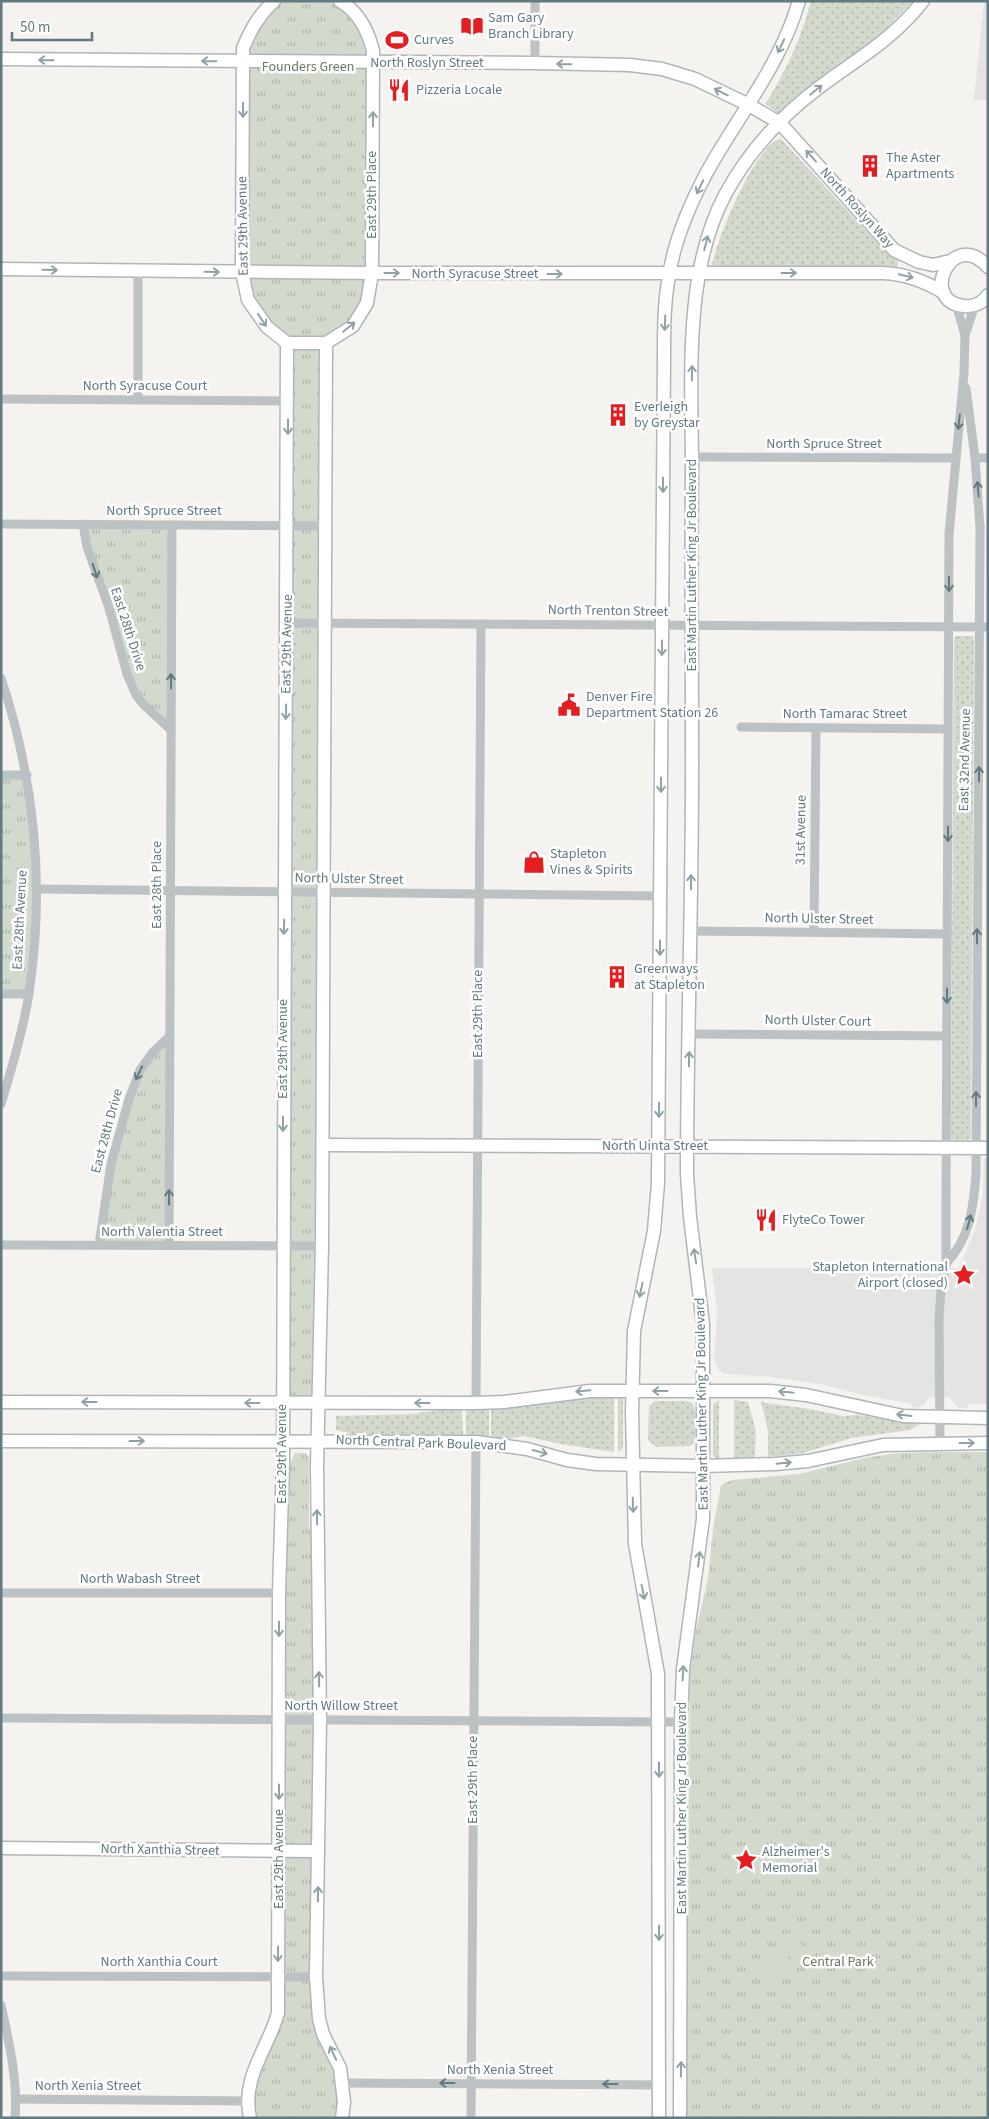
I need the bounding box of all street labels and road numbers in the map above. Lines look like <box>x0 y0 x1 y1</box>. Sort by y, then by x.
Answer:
street label: North Roslyn Street <box>370 53 484 73</box>
street label: East 29th Place <box>362 151 382 239</box>
street label: North Roslyn Way <box>815 163 899 253</box>
street label: East 29th Avenue <box>232 176 254 276</box>
street label: North Syracuse Street <box>412 264 539 284</box>
street label: North Syracuse Court <box>83 376 208 396</box>
street label: North Spruce Street <box>766 434 882 454</box>
street label: East Martin Luther King Jr Boulevard <box>682 459 702 671</box>
street label: North Spruce Street <box>106 501 222 521</box>
street label: East 28th Drive <box>105 585 151 673</box>
street label: East 29th Avenue <box>276 594 298 694</box>
street label: North Trenton Street <box>548 600 669 622</box>
street label: North Tamarac Street <box>783 704 908 724</box>
street label: East 32nd Avenue <box>954 708 976 812</box>
street label: 31st Avenue <box>790 795 812 865</box>
street label: East 28th Place <box>147 841 167 929</box>
street label: North Ulster Street <box>294 868 404 890</box>
street label: East 28th Avenue <box>7 870 33 970</box>
street label: North Ulster Street <box>764 908 874 930</box>
street label: East 29th Place <box>468 970 488 1058</box>
street label: East 29th Avenue <box>273 999 293 1099</box>
street label: North Ulster Court <box>764 1010 872 1032</box>
street label: East 28th Drive <box>86 1086 128 1176</box>
street label: North Uinta Street <box>602 1136 708 1156</box>
street label: North Valentia Street <box>101 1222 223 1242</box>
street label: East Martin Luther King Jr Boulevard <box>690 1297 714 1511</box>
street label: East 29th Avenue <box>272 1404 292 1504</box>
street label: North Central Park Boulevard <box>335 1430 507 1456</box>
street label: North Wabash Street <box>80 1569 200 1589</box>
street label: North Willow Street <box>284 1696 398 1716</box>
street label: East Martin Luther King Jr Boulevard <box>672 1702 692 1914</box>
street label: East 29th Place <box>463 1736 483 1824</box>
street label: East 29th Avenue <box>269 1809 289 1909</box>
street label: North Xanthia Street <box>100 1839 220 1861</box>
street label: North Xanthia Court <box>101 1952 218 1972</box>
street label: North Xenia Street <box>447 2060 554 2080</box>
street label: North Xenia Street <box>35 2076 142 2096</box>

